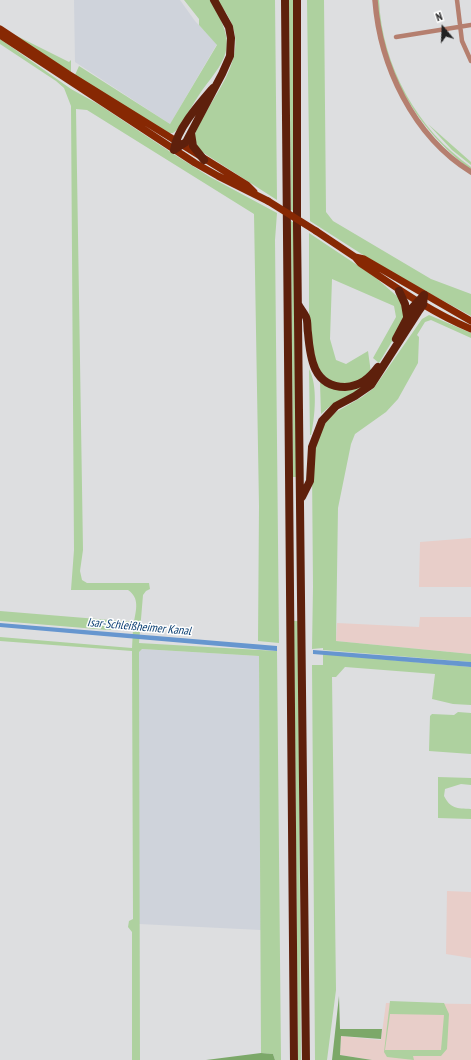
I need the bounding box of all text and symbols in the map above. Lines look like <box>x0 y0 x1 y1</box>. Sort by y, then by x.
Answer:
north arrow <box>423 8 463 48</box>
text: N <box>434 9 444 24</box>
water label: Isar-Schleißheimer Kanal <box>87 615 191 639</box>

